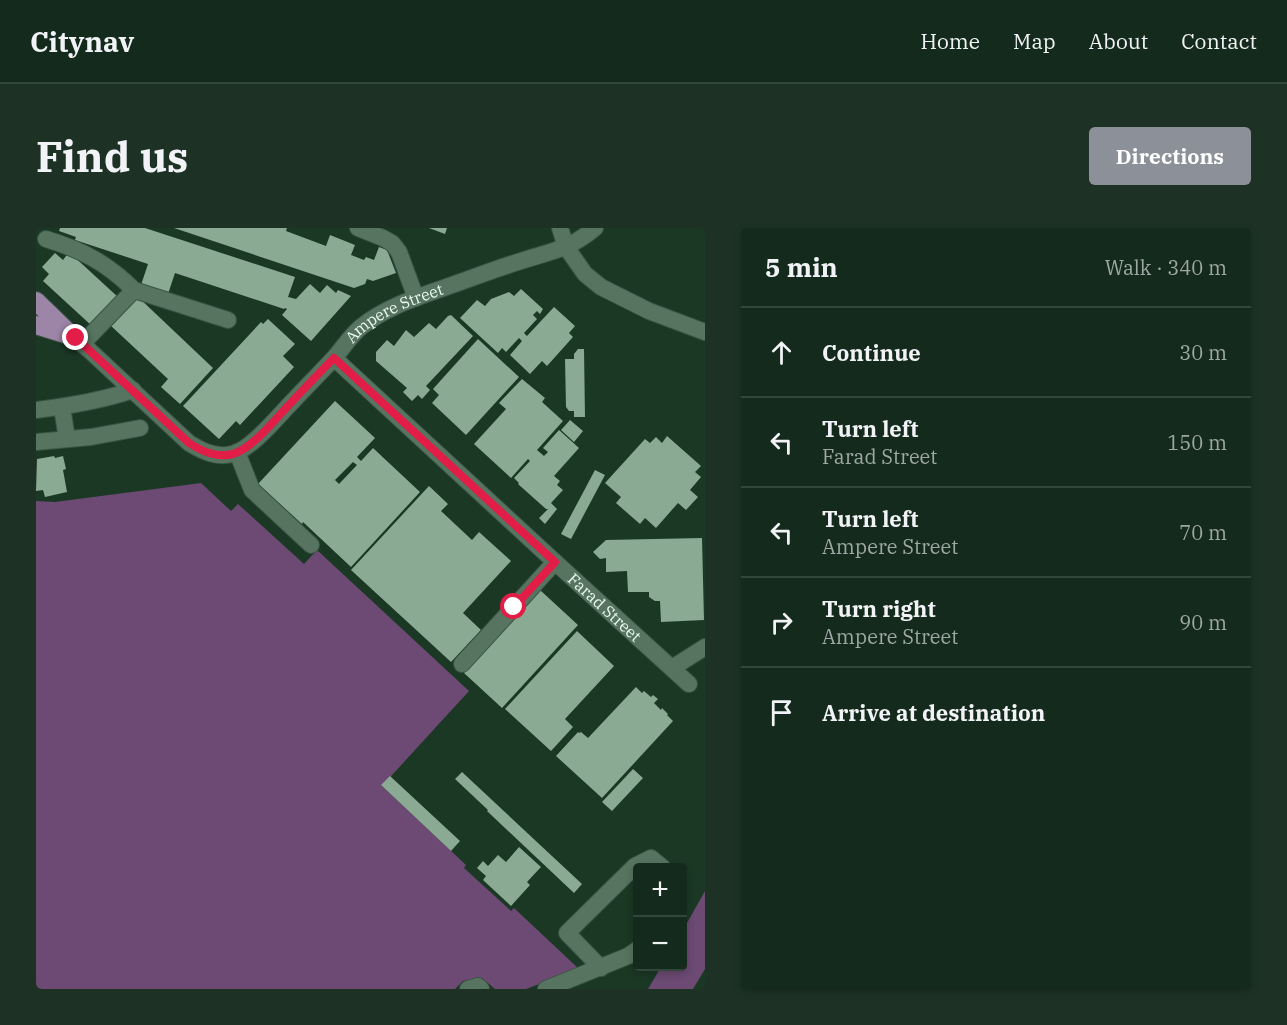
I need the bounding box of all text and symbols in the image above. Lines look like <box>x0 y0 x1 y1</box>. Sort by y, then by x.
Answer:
text: Citynav <box>30 23 134 60</box>
text: Home <box>920 27 980 55</box>
text: Map <box>1013 27 1056 55</box>
text: About <box>1089 27 1148 55</box>
text: Contact <box>1181 27 1257 55</box>
button: Directions <box>1089 127 1251 185</box>
text: Find us <box>36 129 188 184</box>
text: 5 min <box>765 250 838 284</box>
text: Walk · 340 m <box>1105 254 1227 281</box>
street label: Ampere Street <box>341 279 446 347</box>
route end <box>62 324 88 350</box>
icon: ahead <box>765 336 798 369</box>
text: Continue <box>822 338 921 367</box>
text: 30 m <box>1179 339 1227 366</box>
text: Turn left <box>822 414 918 443</box>
icon: left <box>765 426 798 459</box>
text: 150 m <box>1167 429 1227 456</box>
text: Farad Street <box>822 443 937 470</box>
text: Turn left <box>822 504 918 533</box>
icon: left <box>765 516 798 549</box>
text: 70 m <box>1179 519 1227 546</box>
text: Ampere Street <box>822 533 958 560</box>
street label: Farad Street <box>564 569 646 646</box>
route start <box>500 593 526 619</box>
text: Turn right <box>822 594 936 623</box>
icon: right <box>765 606 798 639</box>
text: 90 m <box>1179 609 1227 636</box>
text: Ampere Street <box>822 623 958 650</box>
icon: arrive <box>765 696 798 729</box>
text: Arrive at destination <box>822 698 1045 727</box>
map controls <box>633 863 687 971</box>
button: + <box>633 863 687 917</box>
button: − <box>633 917 687 971</box>

